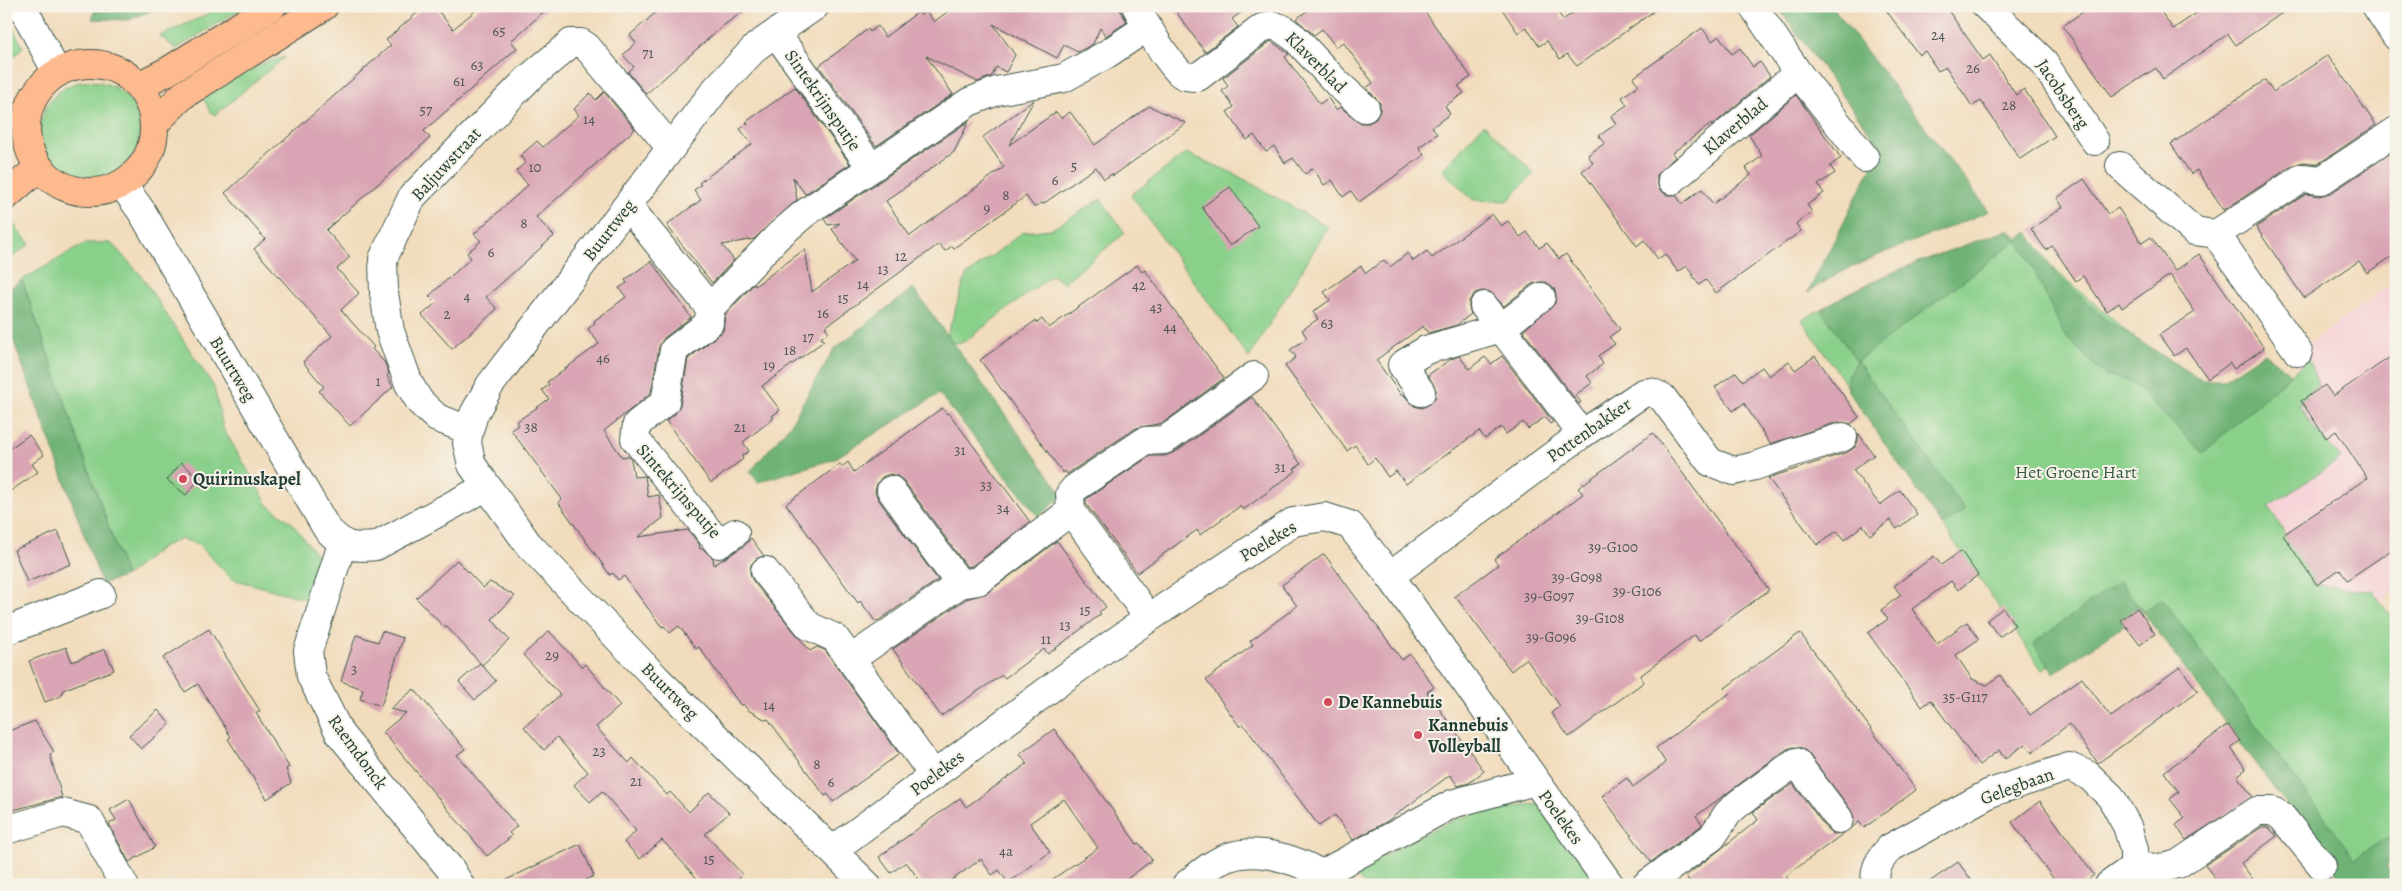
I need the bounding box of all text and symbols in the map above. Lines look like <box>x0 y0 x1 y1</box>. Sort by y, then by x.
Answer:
house number: 65 <box>492 21 506 41</box>
house number: 24 <box>1931 25 1945 45</box>
street label: Klaverblad <box>1280 26 1352 98</box>
house number: 71 <box>642 43 654 63</box>
street label: Sintekrijnsputje <box>779 45 867 155</box>
street label: Jacobsberg <box>2031 54 2095 134</box>
house number: 63 <box>470 55 484 75</box>
house number: 26 <box>1966 58 1980 78</box>
house number: 61 <box>453 71 465 91</box>
street label: Klaverblad <box>1697 92 1773 160</box>
house number: 28 <box>2002 95 2016 115</box>
house number: 57 <box>420 100 433 120</box>
house number: 14 <box>583 109 595 129</box>
street label: Baljuwstraat <box>405 122 487 206</box>
house number: 5 <box>1071 156 1077 176</box>
house number: 10 <box>528 157 542 177</box>
house number: 6 <box>1052 170 1059 190</box>
house number: 8 <box>1002 185 1010 205</box>
street label: Buurtweg <box>577 194 641 266</box>
house number: 9 <box>984 198 991 218</box>
house number: 8 <box>520 213 528 233</box>
house number: 6 <box>488 242 495 262</box>
house number: 12 <box>895 246 907 266</box>
house number: 13 <box>877 259 889 279</box>
house number: 14 <box>857 274 869 294</box>
house number: 42 <box>1132 275 1146 295</box>
house number: 4 <box>464 286 471 306</box>
house number: 15 <box>837 288 849 308</box>
house number: 43 <box>1149 297 1163 317</box>
house number: 16 <box>817 303 829 323</box>
house number: 2 <box>443 304 451 324</box>
house number: 63 <box>1320 313 1334 333</box>
house number: 44 <box>1163 317 1177 337</box>
house number: 17 <box>802 327 814 347</box>
street label: Buurtweg <box>204 332 262 406</box>
house number: 18 <box>784 340 796 360</box>
house number: 46 <box>596 348 610 368</box>
house number: 19 <box>763 355 775 375</box>
house number: 1 <box>375 371 381 391</box>
street label: Pottenbakker <box>1542 392 1636 468</box>
house number: 38 <box>524 417 538 437</box>
house number: 21 <box>734 417 746 437</box>
street label: Sintekrijnsputje <box>631 438 727 544</box>
house number: 31 <box>954 440 966 460</box>
house number: 31 <box>1274 457 1286 477</box>
park label: Het Groene Hart <box>2015 460 2137 484</box>
place label: Quirinuskapel <box>193 467 301 491</box>
marker: Quirinuskapel <box>177 473 189 485</box>
house number: 33 <box>980 475 992 495</box>
house number: 34 <box>996 498 1010 518</box>
street label: Poelekes <box>1235 515 1301 567</box>
house number: 39-G100 <box>1588 537 1638 557</box>
house number: 39-G098 <box>1552 567 1602 587</box>
house number: 39-G106 <box>1613 581 1661 601</box>
house number: 39-G097 <box>1524 586 1575 606</box>
house number: 15 <box>1079 600 1091 620</box>
house number: 39-G108 <box>1575 608 1625 628</box>
house number: 13 <box>1059 615 1071 635</box>
house number: 39-G096 <box>1526 627 1576 647</box>
house number: 11 <box>1041 629 1051 649</box>
house number: 29 <box>545 645 559 665</box>
street label: Buurtweg <box>636 657 704 725</box>
house number: 3 <box>351 659 357 679</box>
house number: 35-G117 <box>1943 687 1988 707</box>
place label: De Kannebuis <box>1338 690 1442 714</box>
house number: 14 <box>763 695 775 715</box>
marker: De Kannebuis <box>1322 696 1334 708</box>
street label: Raemdonck <box>323 710 393 794</box>
place label: Kannebuis Volleyball <box>1427 713 1508 758</box>
marker: Kannebuis Volleyball <box>1412 729 1424 741</box>
house number: 23 <box>592 741 606 761</box>
street label: Poelekes <box>905 745 969 801</box>
house number: 8 <box>813 754 821 774</box>
street label: Gelegbaan <box>1977 762 2057 810</box>
house number: 21 <box>630 771 642 791</box>
house number: 6 <box>828 772 835 792</box>
street label: Poelekes <box>1533 785 1589 849</box>
house number: 4a <box>999 841 1013 861</box>
house number: 15 <box>703 849 715 869</box>

